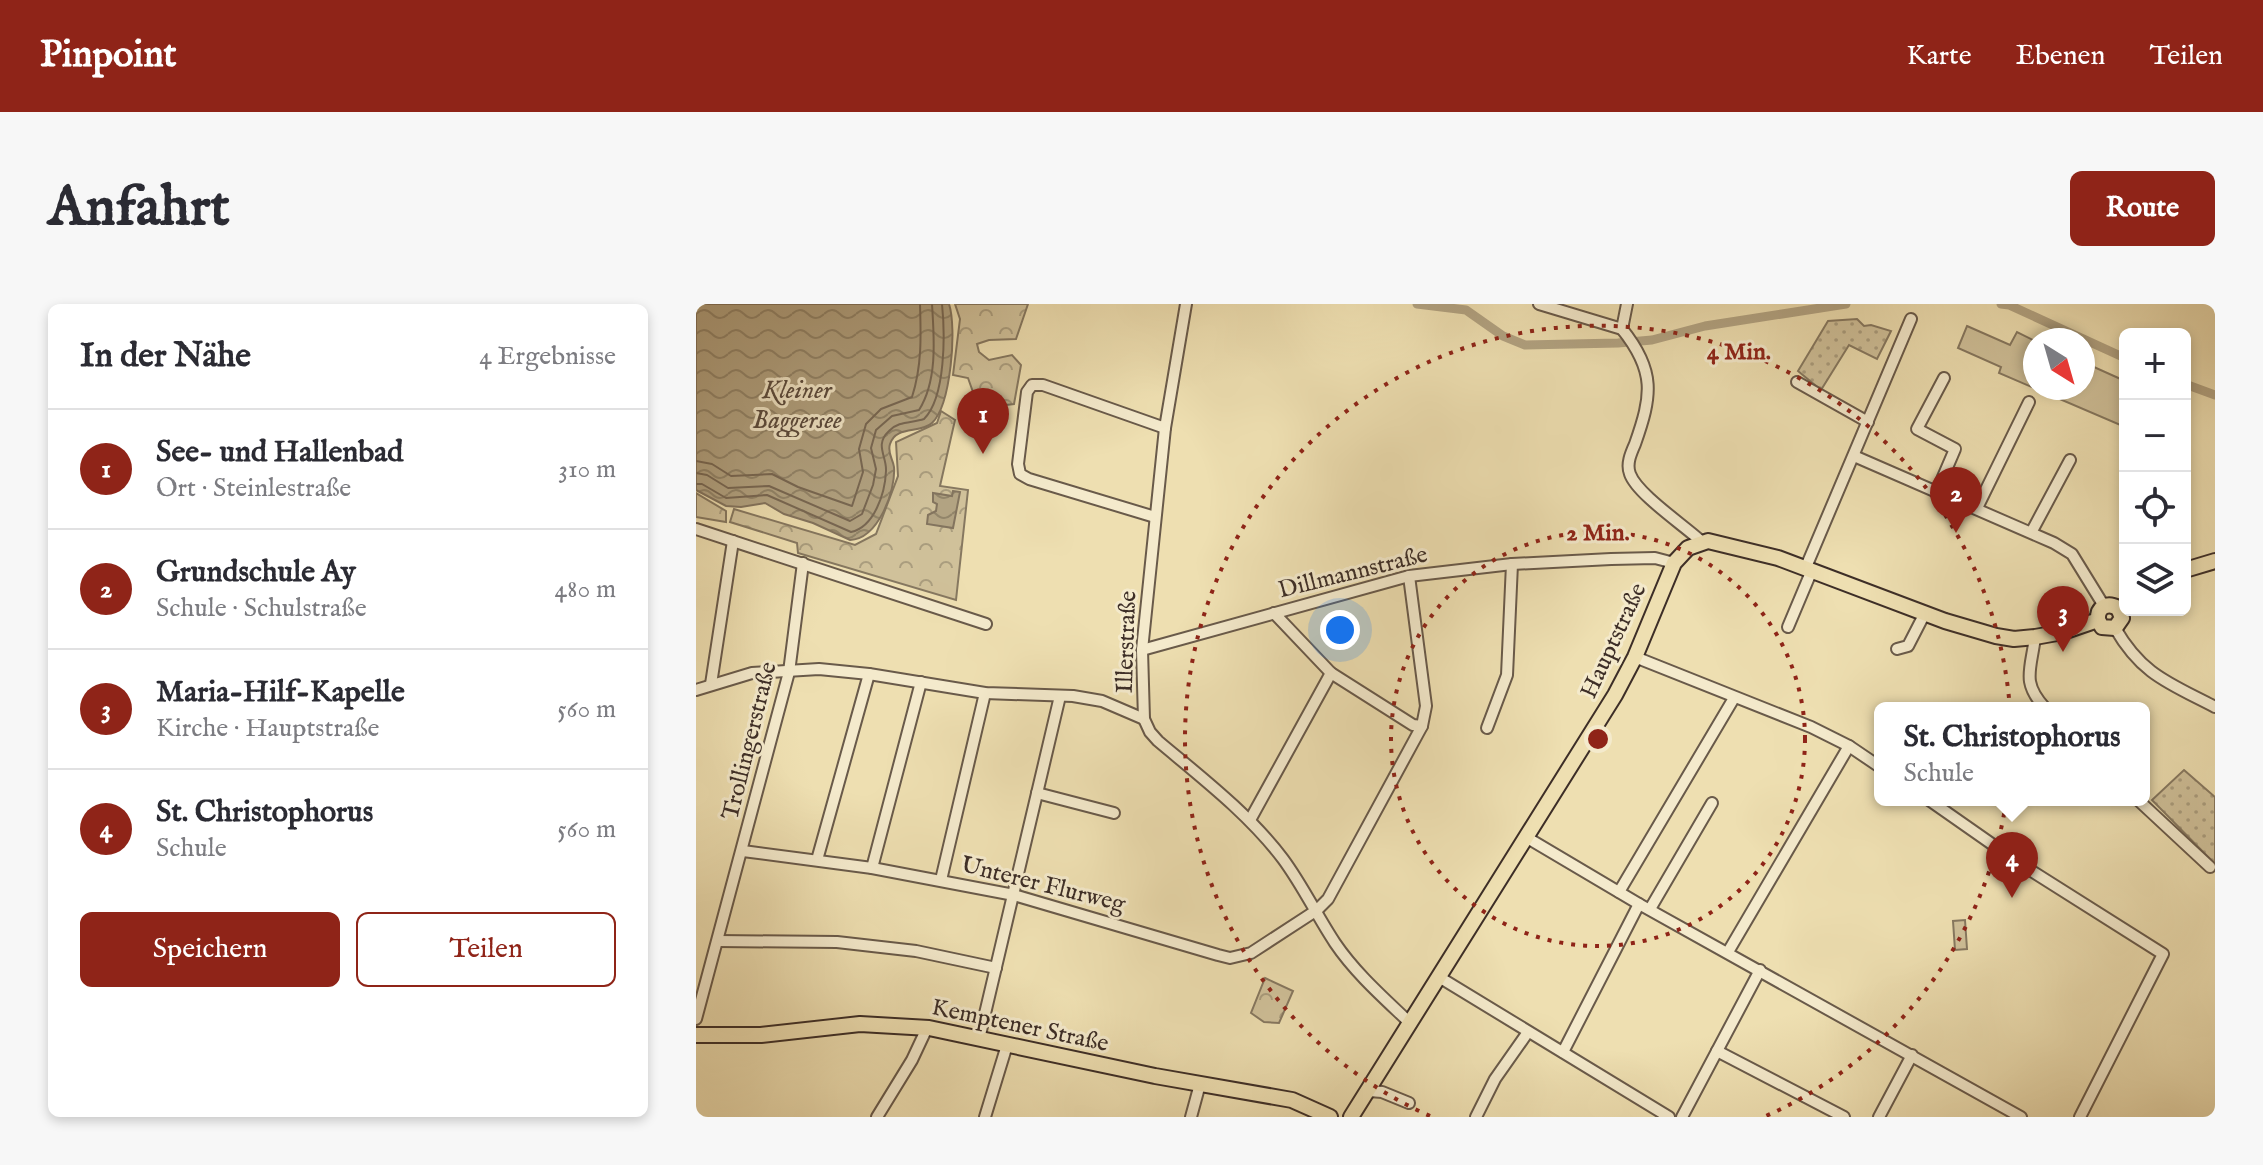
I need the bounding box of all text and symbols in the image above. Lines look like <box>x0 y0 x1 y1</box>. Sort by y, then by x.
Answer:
text: Pinpoint <box>40 32 177 80</box>
text: Karte <box>1906 39 1971 74</box>
text: Ebenen <box>2015 39 2105 74</box>
text: Teilen <box>2149 39 2223 74</box>
button: Route <box>2070 171 2215 246</box>
text: Anfahrt <box>48 173 230 244</box>
north arrow <box>2023 328 2095 400</box>
map controls <box>2119 328 2191 616</box>
button: + <box>2119 328 2191 400</box>
text: In der Nähe <box>80 335 251 378</box>
text: 4 Min. <box>1707 337 1771 368</box>
text: 4 Ergebnisse <box>479 340 616 373</box>
water label: Kleiner Baggersee <box>752 374 842 438</box>
pin: 1 <box>957 388 1009 454</box>
button: − <box>2119 400 2191 472</box>
text: See- und Hallenbad <box>156 434 403 472</box>
text: 1 <box>101 453 111 486</box>
text: 310 m <box>558 453 616 486</box>
pin: 2 <box>1930 467 1982 533</box>
text: Ort · Steinlestraße <box>156 472 351 505</box>
button: locate <box>2119 472 2191 544</box>
text: 2 Min. <box>1566 518 1630 549</box>
street label: Dillmannstraße <box>1275 540 1431 606</box>
button: layers <box>2119 544 2191 616</box>
text: Grundschule Ay <box>156 554 356 592</box>
text: 2 <box>100 573 112 606</box>
text: 480 m <box>555 573 616 606</box>
street label: Hauptstraße <box>1574 578 1654 704</box>
pin: 3 <box>2037 586 2089 652</box>
street label: Illerstraße <box>1110 590 1144 694</box>
text: Schule · Schulstraße <box>156 592 367 625</box>
your location <box>1320 610 1360 650</box>
street label: Trollingerstraße <box>715 659 785 823</box>
text: Maria-Hilf-Kapelle <box>156 674 405 712</box>
text: 3 <box>101 693 111 726</box>
text: 560 m <box>557 693 616 726</box>
popup <box>1874 702 2150 806</box>
text: Kirche · Hauptstraße <box>156 712 380 745</box>
text: St. Christophorus <box>1903 719 2121 757</box>
centre of rings <box>1584 725 1612 753</box>
text: Schule <box>1903 757 1974 790</box>
text: St. Christophorus <box>156 794 373 832</box>
text: 4 <box>100 813 112 846</box>
text: 560 m <box>557 813 616 846</box>
text: Schule <box>156 832 227 865</box>
pin: 4 <box>1986 832 2038 898</box>
street label: Unterer Flurweg <box>958 850 1129 921</box>
button: Speichern <box>80 912 340 987</box>
button: Teilen <box>356 912 616 987</box>
street label: Kemptener Straße <box>929 992 1111 1060</box>

